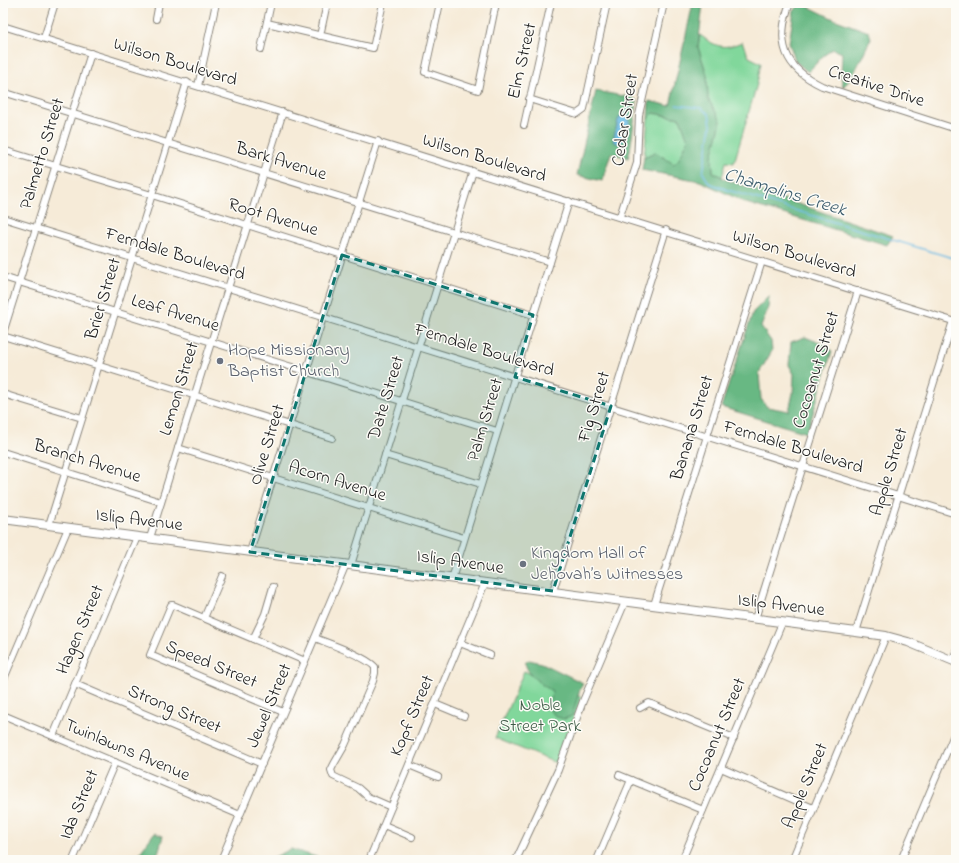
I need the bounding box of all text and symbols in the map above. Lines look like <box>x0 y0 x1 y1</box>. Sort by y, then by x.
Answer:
street label: Elm Street <box>502 20 544 102</box>
street label: Wilson Boulevard <box>110 32 240 94</box>
street label: Creative Drive <box>824 59 929 115</box>
street label: Cedar Street <box>606 72 646 168</box>
street label: Palmetto Street <box>14 95 72 213</box>
street label: Wilson Boulevard <box>419 128 549 190</box>
street label: Bark Avenue <box>231 136 330 188</box>
water label: Champlins Creek <box>721 162 850 225</box>
street label: Root Avenue <box>225 192 322 244</box>
street label: Ferndale Boulevard <box>101 221 248 289</box>
street label: Wilson Boulevard <box>729 224 859 286</box>
street label: Brier Street <box>79 255 129 344</box>
street label: Leaf Avenue <box>128 288 223 340</box>
street label: Cocoanut Street <box>787 308 847 432</box>
street label: Ferndale Boulevard <box>410 317 557 385</box>
place label: Hope Missionary Baptist Church <box>227 338 349 385</box>
street label: Lemon Street <box>153 339 207 439</box>
street label: Date Street <box>362 353 412 444</box>
marker: Hope Missionary Baptist Church <box>215 356 225 366</box>
street label: Fig Street <box>572 368 619 447</box>
street label: Banana Street <box>664 372 721 485</box>
street label: Palm Street <box>461 375 511 465</box>
street label: Olive Street <box>243 401 293 489</box>
street label: Ferndale Boulevard <box>719 414 866 482</box>
street label: Apple Street <box>864 425 916 519</box>
street label: Branch Avenue <box>29 433 145 491</box>
street label: Acorn Avenue <box>285 455 390 510</box>
street label: Islip Avenue <box>94 503 185 539</box>
place label: Kingdom Hall of Jehovah’s Witnesses <box>531 541 683 588</box>
street label: Islip Avenue <box>415 544 506 582</box>
marker: Kingdom Hall of Jehovah’s Witnesses <box>518 559 528 569</box>
street label: Hagen Street <box>50 581 112 679</box>
street label: Islip Avenue <box>736 588 827 624</box>
street label: Speed Street <box>161 634 261 696</box>
street label: Jewel Street <box>241 660 299 752</box>
street label: Kopf Street <box>384 671 442 761</box>
street label: Cocoanut Street <box>682 674 754 796</box>
street label: Strong Street <box>123 679 225 742</box>
park label: Noble Street Park <box>499 693 581 740</box>
street label: Twinlawns Avenue <box>60 713 195 790</box>
street label: Apple Street <box>776 739 836 833</box>
street label: Ida Street <box>54 766 106 844</box>

